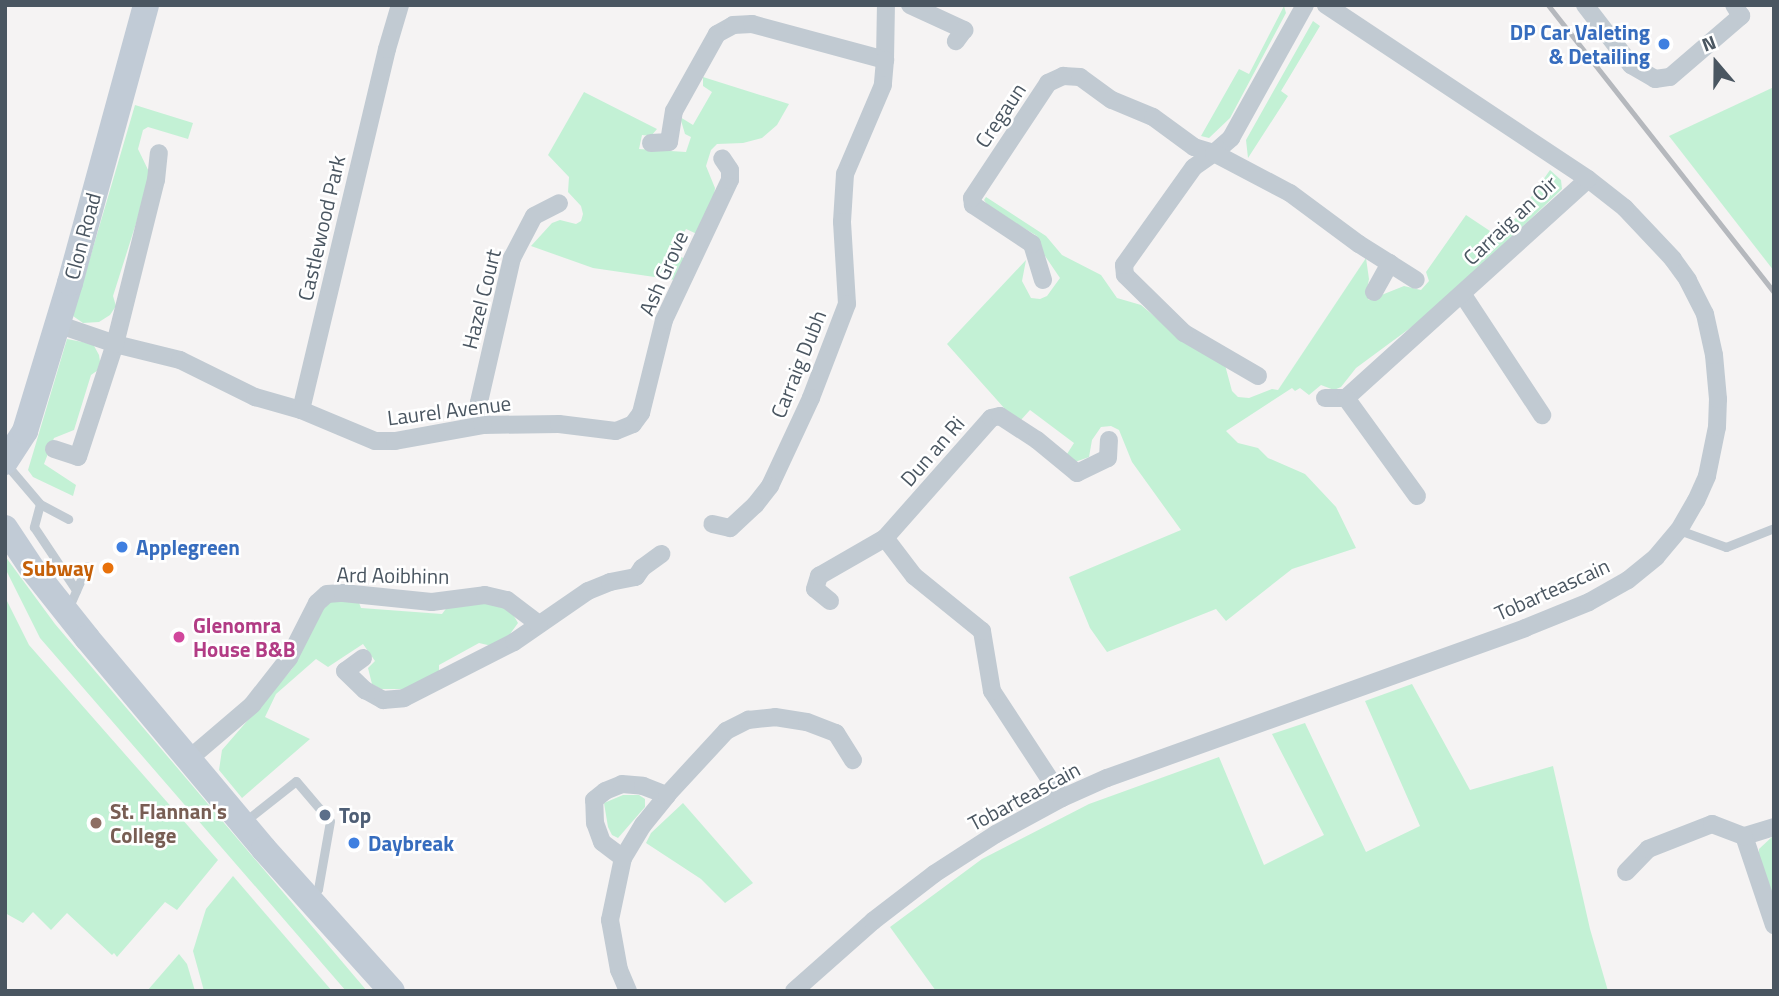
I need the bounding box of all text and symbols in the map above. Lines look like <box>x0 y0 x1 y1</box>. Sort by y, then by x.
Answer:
place label: DP Car Valeting & Detailing <box>1510 19 1650 69</box>
text: N <box>1697 27 1720 59</box>
north arrow <box>1681 28 1751 98</box>
marker: DP Car Valeting & Detailing <box>1656 36 1672 52</box>
street label: Cregaun <box>969 78 1031 152</box>
street label: Castlewood Park <box>292 153 350 303</box>
street label: Carraig an Oir <box>1458 170 1562 270</box>
street label: Clon Road <box>58 190 106 282</box>
street label: Ash Grove <box>633 227 693 319</box>
street label: Hazel Court <box>456 246 506 352</box>
street label: Carraig Dubh <box>765 306 831 422</box>
street label: Laurel Avenue <box>386 390 512 430</box>
street label: Dun an Ri <box>895 411 969 491</box>
place label: Applegreen <box>136 534 240 560</box>
marker: Applegreen <box>114 539 130 555</box>
street label: Tobarteascain <box>1491 553 1613 625</box>
place label: Subway <box>22 555 94 581</box>
marker: Subway <box>100 560 116 576</box>
street label: Ard Aoibhinn <box>336 561 450 589</box>
place label: Glenomra House B&B <box>193 612 295 662</box>
marker: Glenomra House B&B <box>171 629 187 645</box>
street label: Tobarteascain <box>964 756 1084 836</box>
place label: St. Flannan's College <box>110 798 227 848</box>
place label: Top <box>339 802 371 828</box>
marker: Top <box>317 807 333 823</box>
marker: St. Flannan's College <box>88 815 104 831</box>
place label: Daybreak <box>368 830 454 856</box>
marker: Daybreak <box>346 835 362 851</box>

